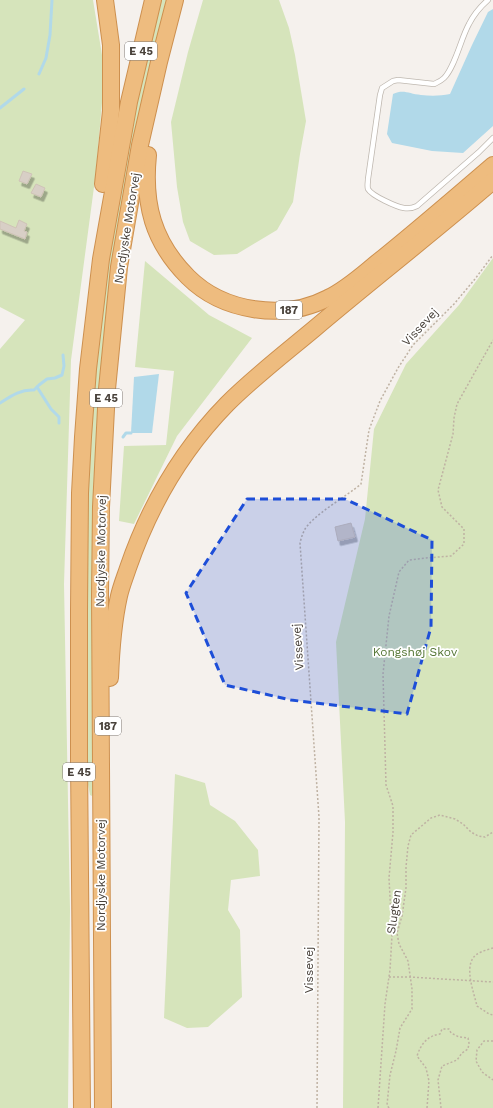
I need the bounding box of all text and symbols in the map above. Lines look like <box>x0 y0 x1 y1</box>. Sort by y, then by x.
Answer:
road number: E 45 <box>125 42 157 60</box>
street label: Nordjyske Motorvej <box>111 172 143 284</box>
road number: 187 <box>276 301 302 319</box>
street label: Vissevej <box>399 305 441 349</box>
road number: E 45 <box>90 389 122 407</box>
street label: Nordjyske Motorvej <box>93 495 109 607</box>
street label: Vissevej <box>289 623 307 671</box>
park label: Kongshøj Skov <box>373 645 458 659</box>
road number: 187 <box>95 717 121 735</box>
road number: E 45 <box>63 763 95 781</box>
street label: Nordjyske Motorvej <box>94 819 108 931</box>
street label: Slugten <box>384 889 404 935</box>
street label: Vissevej <box>302 947 316 993</box>

